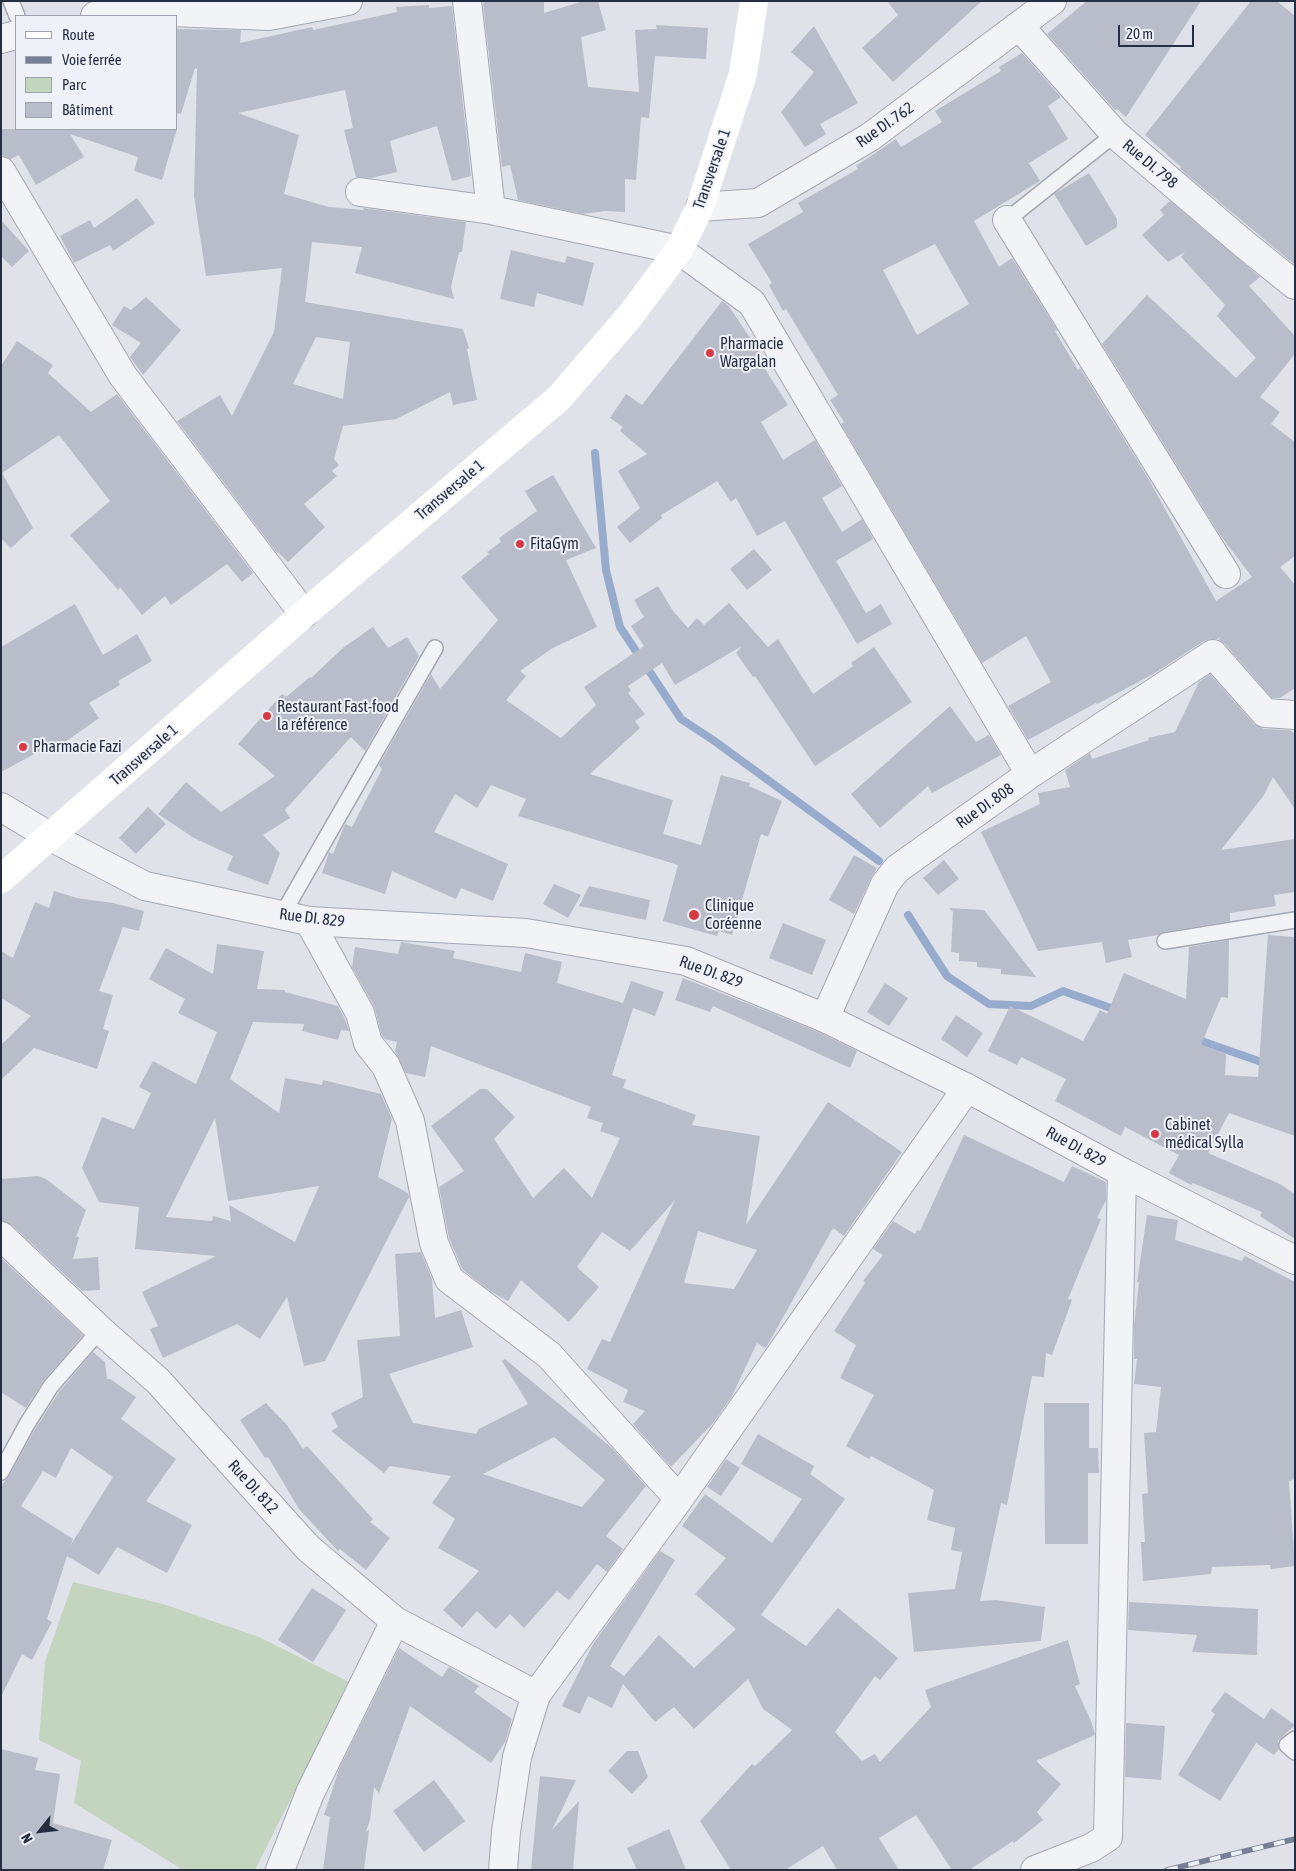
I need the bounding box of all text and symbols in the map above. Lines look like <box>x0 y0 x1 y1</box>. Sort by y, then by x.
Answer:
legend <box>15 15 178 130</box>
scale bar <box>1121 15 1197 47</box>
text: 20 m <box>1126 25 1153 42</box>
text: Route <box>62 26 95 43</box>
text: Voie ferrée <box>62 51 122 68</box>
text: Parc <box>62 76 86 93</box>
street label: Rue DI. 762 <box>853 98 917 152</box>
text: Bâtiment <box>62 101 113 118</box>
street label: Transversale 1 <box>689 126 735 212</box>
street label: Rue DI. 798 <box>1119 135 1181 193</box>
place label: Pharmacie Wargalan <box>720 334 784 372</box>
marker: Pharmacie Wargalan <box>704 347 716 359</box>
street label: Transversale 1 <box>412 456 488 524</box>
place label: FitaGym <box>530 534 579 554</box>
marker: FitaGym <box>514 538 526 550</box>
place label: Restaurant Fast-food la référence <box>277 697 399 735</box>
marker: Restaurant Fast-food la référence <box>261 710 273 722</box>
street label: Transversale 1 <box>106 720 182 790</box>
place label: Pharmacie Fazi <box>33 737 122 757</box>
marker: Pharmacie Fazi <box>17 741 29 753</box>
street label: Rue DI. 808 <box>953 779 1017 833</box>
place label: Clinique Coréenne <box>705 896 762 934</box>
street label: Rue DI. 829 <box>278 904 346 932</box>
marker: Clinique Coréenne <box>687 908 701 922</box>
street label: Rue DI. 829 <box>677 952 745 992</box>
place label: Cabinet médical Sylla <box>1165 1115 1244 1153</box>
street label: Rue DI. 829 <box>1043 1123 1109 1171</box>
marker: Cabinet médical Sylla <box>1149 1128 1161 1140</box>
street label: Rue DI. 812 <box>224 1456 282 1518</box>
north arrow <box>15 1806 65 1856</box>
text: N <box>18 1831 36 1846</box>

